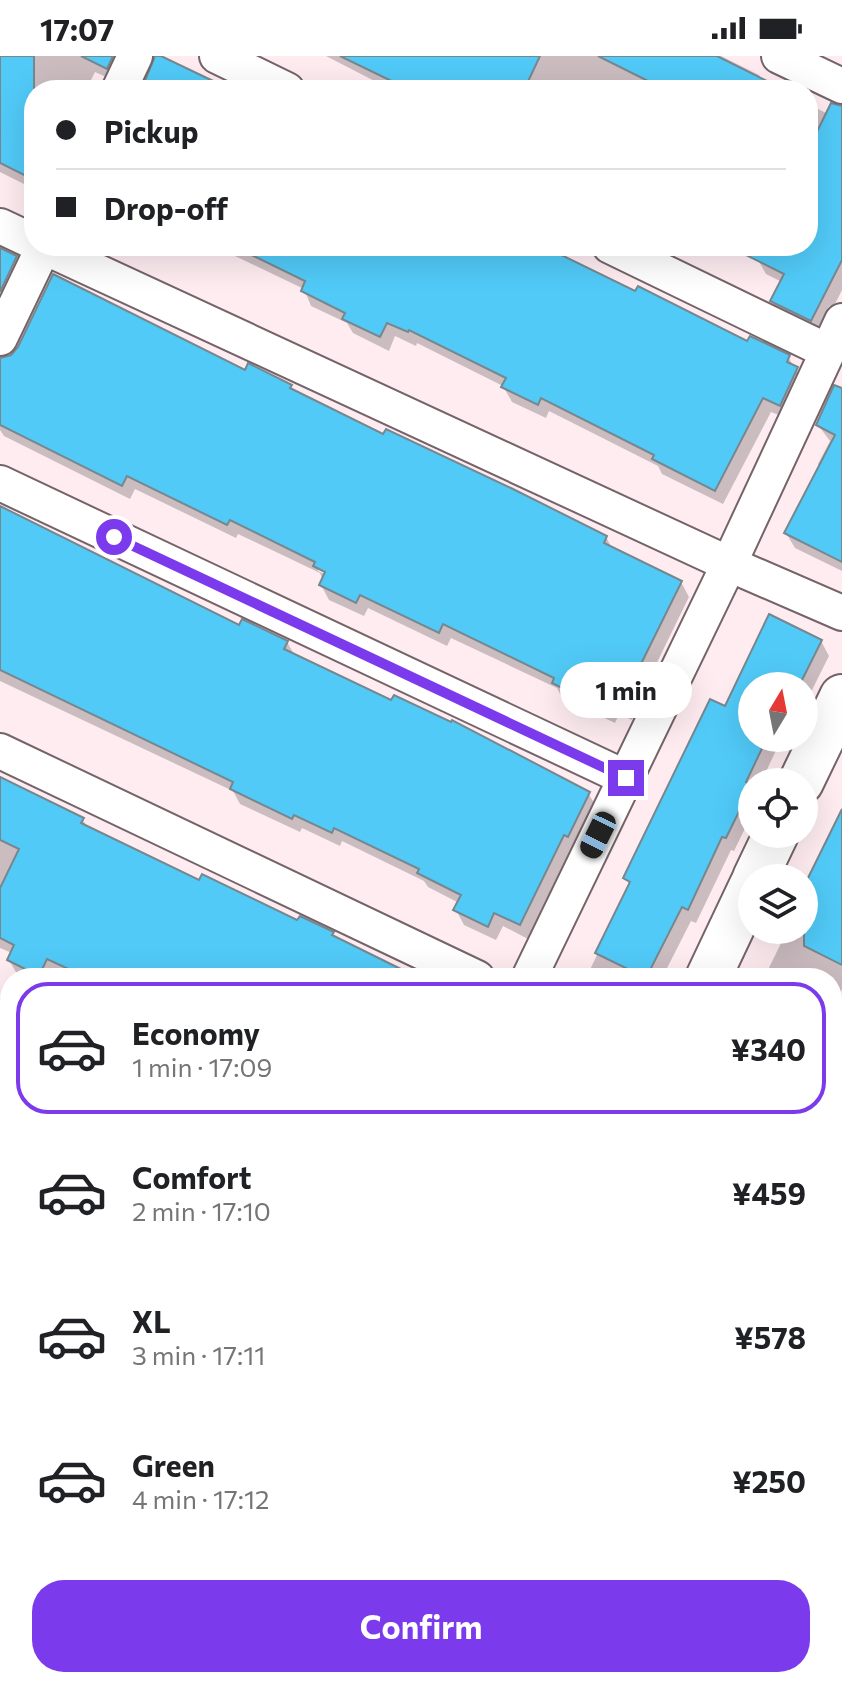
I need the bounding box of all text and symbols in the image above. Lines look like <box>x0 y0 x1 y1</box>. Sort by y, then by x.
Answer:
text: 17:07 <box>40 10 114 47</box>
text: Pickup <box>104 112 198 149</box>
text: Drop-off <box>104 189 228 226</box>
route start <box>96 519 132 555</box>
callout: 1 min <box>560 662 692 718</box>
north arrow <box>738 672 818 752</box>
map controls <box>738 672 818 944</box>
text: 1 min <box>595 674 657 705</box>
route end <box>608 760 644 796</box>
button: locate <box>738 768 818 848</box>
car <box>577 808 619 862</box>
button: layers <box>738 864 818 944</box>
icon: car <box>36 1012 108 1084</box>
text: Economy <box>132 1014 260 1051</box>
text: ¥340 <box>731 1030 806 1067</box>
text: 1 min · 17:09 <box>132 1051 272 1082</box>
icon: car <box>36 1156 108 1228</box>
text: Comfort <box>132 1158 251 1195</box>
text: ¥459 <box>732 1174 806 1211</box>
text: 2 min · 17:10 <box>132 1195 271 1226</box>
icon: car <box>36 1300 108 1372</box>
text: XL <box>132 1302 171 1339</box>
text: ¥578 <box>734 1318 806 1355</box>
text: 3 min · 17:11 <box>132 1339 265 1370</box>
icon: car <box>36 1444 108 1516</box>
text: Green <box>132 1446 215 1483</box>
text: ¥250 <box>732 1462 806 1499</box>
text: 4 min · 17:12 <box>132 1483 269 1514</box>
button: Confirm <box>32 1580 810 1672</box>

